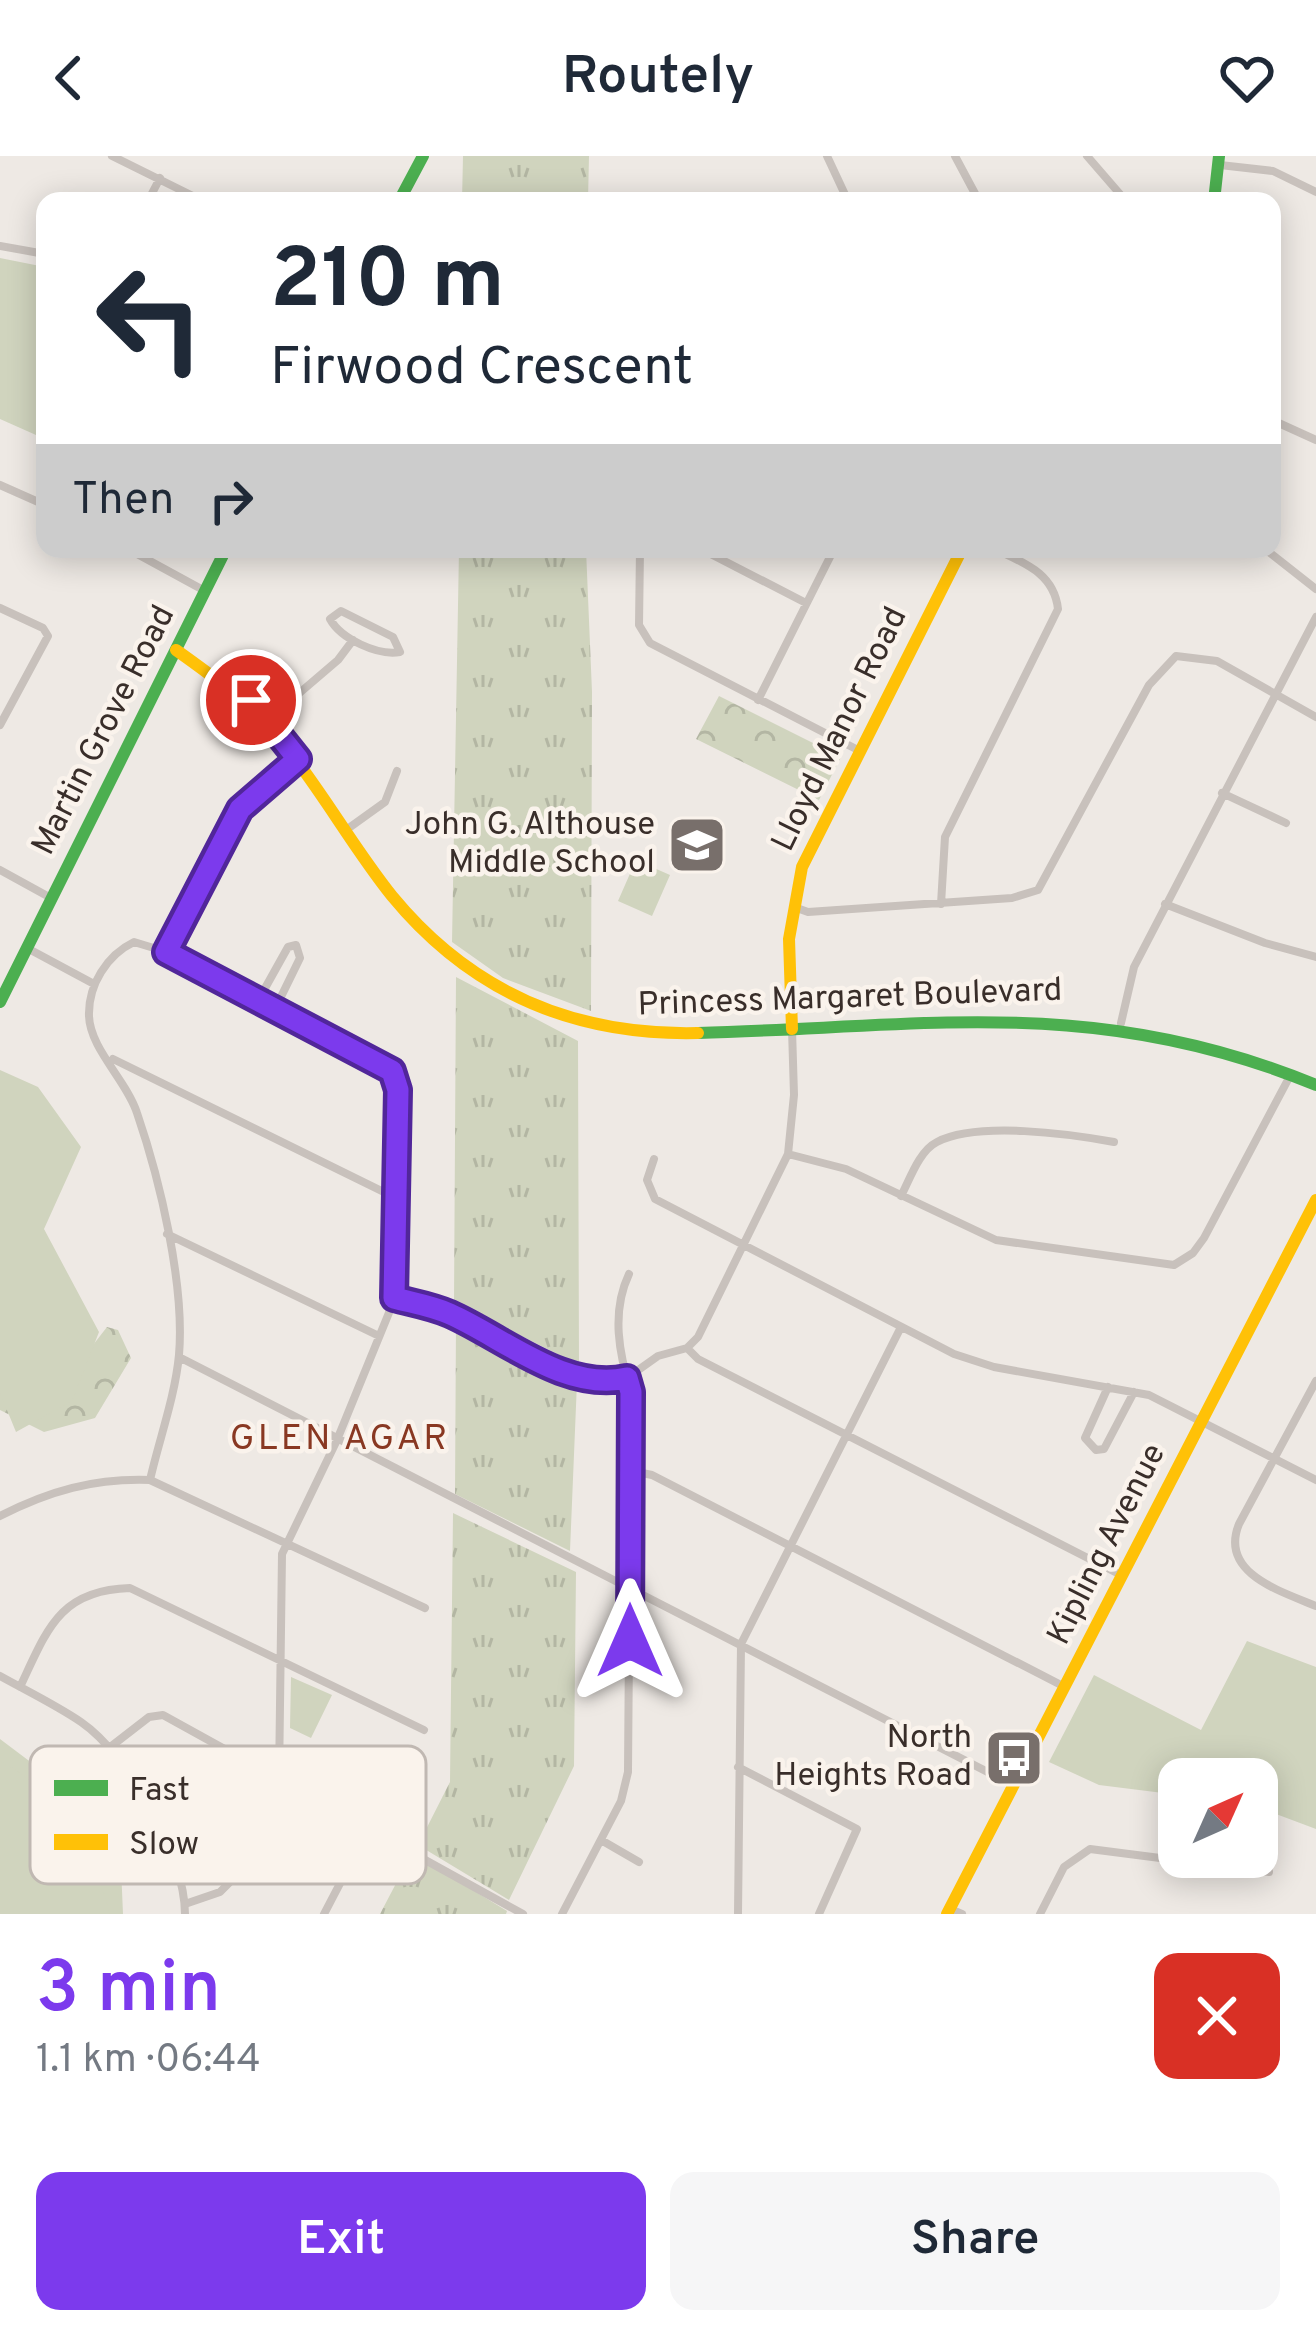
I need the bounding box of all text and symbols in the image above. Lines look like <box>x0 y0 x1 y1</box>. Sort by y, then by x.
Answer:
text: Routely <box>562 44 754 113</box>
icon: back <box>36 45 102 111</box>
icon: heart <box>1214 45 1280 111</box>
text: 210 m <box>270 231 505 337</box>
icon: left <box>72 240 228 396</box>
text: Firwood Crescent <box>270 335 693 404</box>
icon: right <box>198 468 264 534</box>
text: Then <box>72 473 174 530</box>
street label: Martin Grove Road <box>24 599 186 863</box>
street label: Lloyd Manor Road <box>764 601 918 859</box>
pin <box>200 649 302 751</box>
icon: arrive <box>218 667 284 733</box>
place label: John G. Althouse Middle School <box>405 805 655 885</box>
school or university icon: John G. Althouse Middle School <box>666 814 728 876</box>
street label: Princess Margaret Boulevard <box>637 971 1063 1027</box>
district label: GLEN AGAR <box>230 1417 450 1463</box>
street label: Kipling Avenue <box>1039 1437 1177 1653</box>
position arrow <box>567 1578 693 1704</box>
place label: North Heights Road <box>774 1718 972 1798</box>
bus stop icon: North Heights Road <box>983 1727 1045 1789</box>
legend <box>30 1746 426 1884</box>
north arrow <box>1158 1758 1278 1878</box>
map controls <box>1158 1758 1278 1878</box>
text: Fast <box>129 1771 190 1813</box>
text: Slow <box>129 1825 199 1867</box>
text: 3 min <box>36 1946 221 2038</box>
button: close <box>1154 1953 1280 2079</box>
text: 1.1 km · 06:44 <box>36 2037 261 2086</box>
button: Exit <box>36 2172 646 2310</box>
button: Share <box>670 2172 1280 2310</box>

